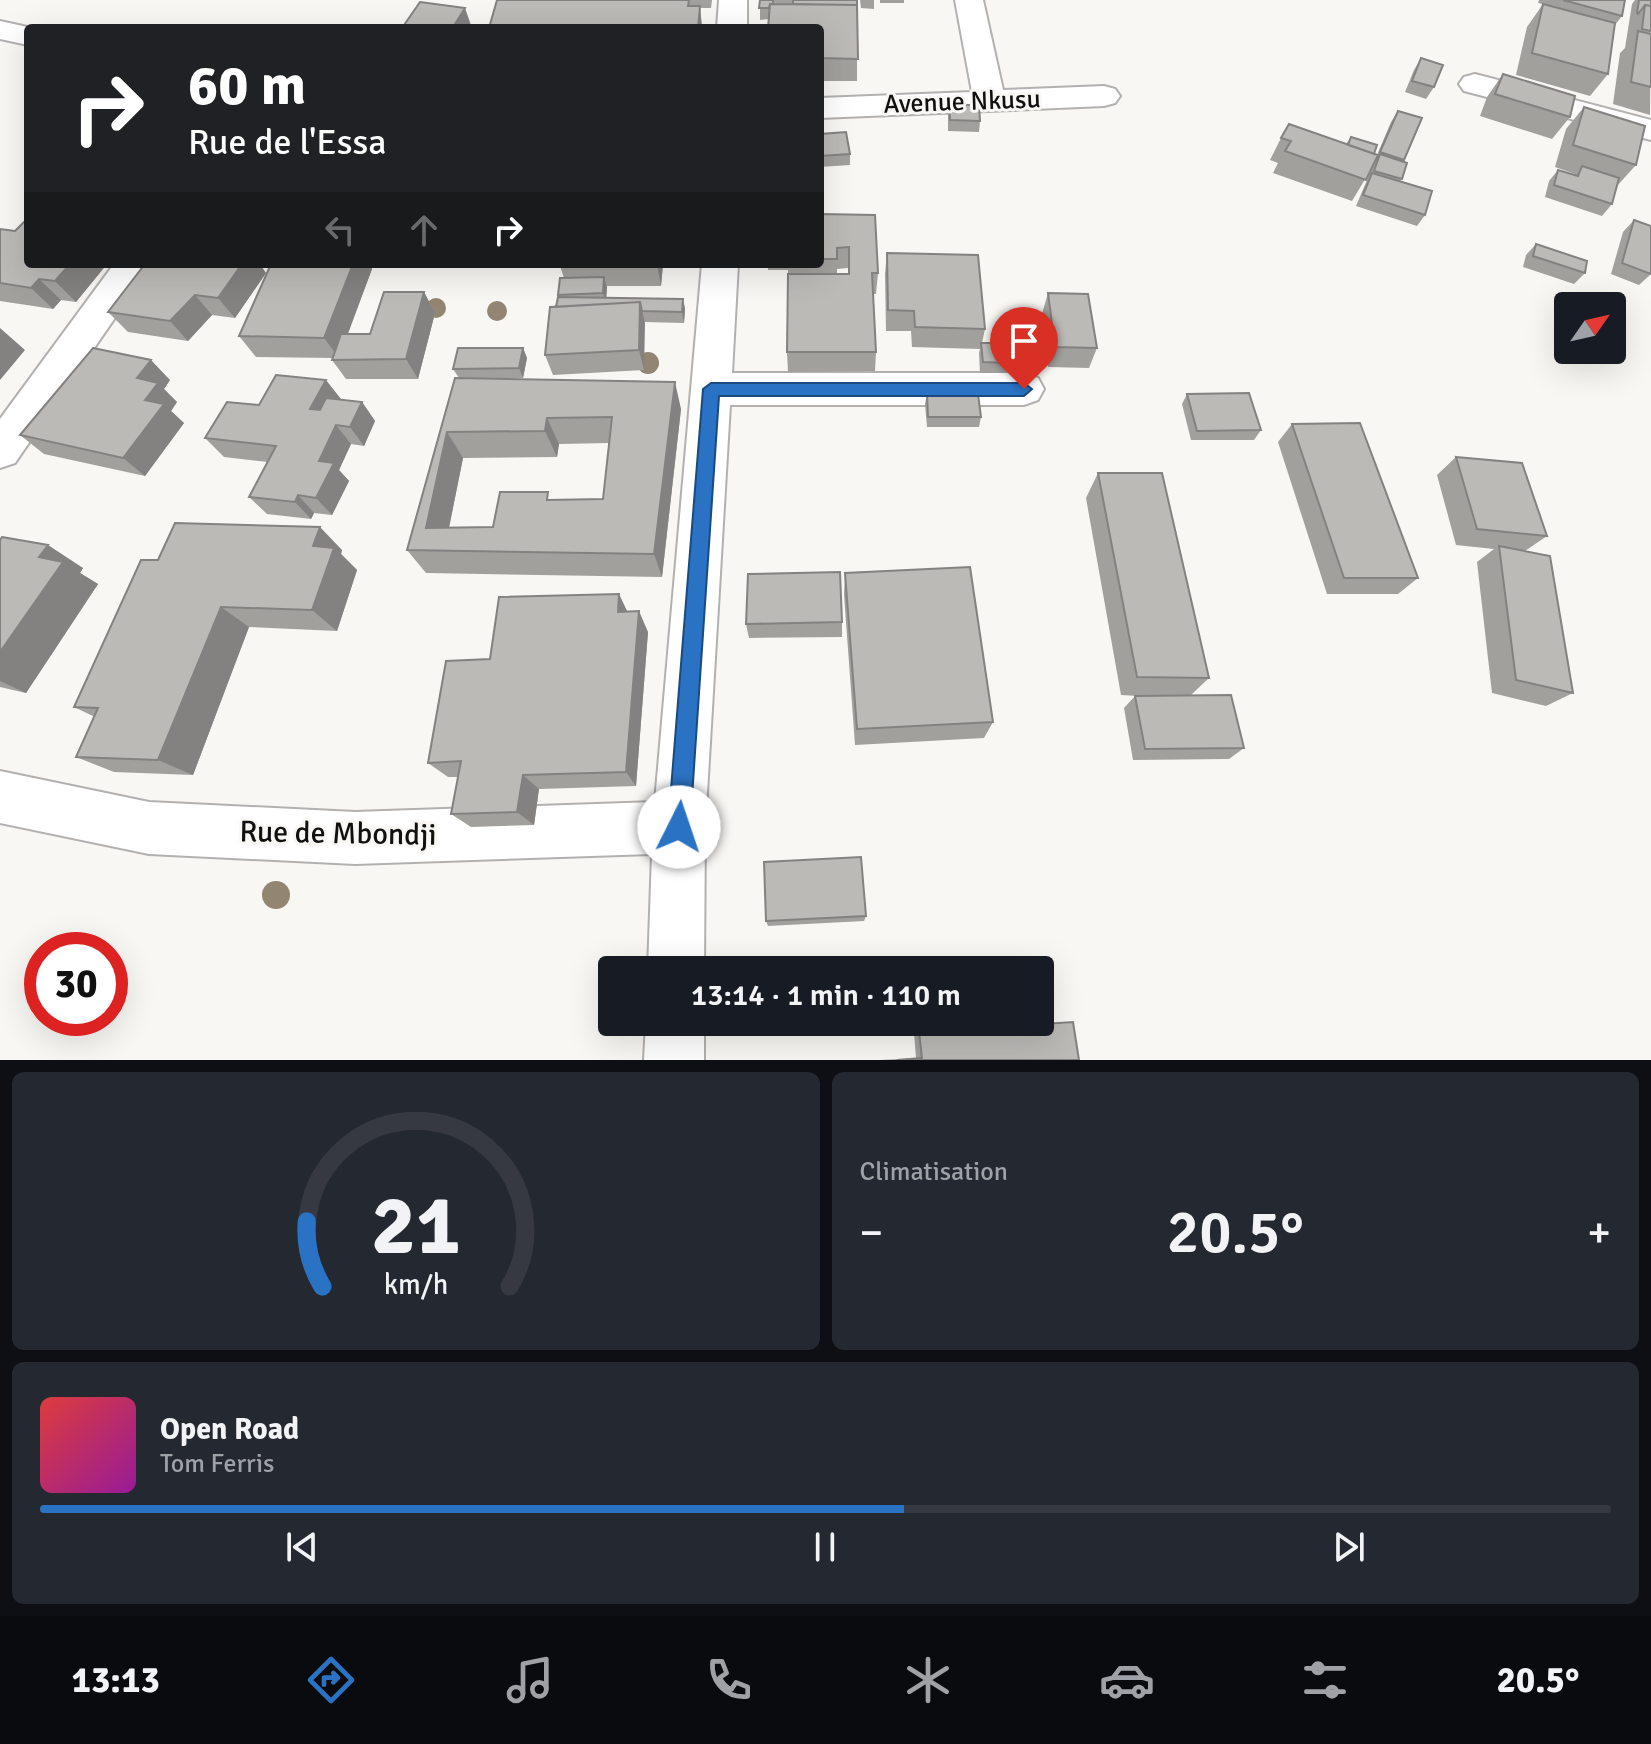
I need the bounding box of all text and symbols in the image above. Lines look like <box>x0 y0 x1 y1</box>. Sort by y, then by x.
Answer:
text: 60 m <box>188 51 306 120</box>
icon: right <box>56 56 160 160</box>
street label: Avenue Nkusu <box>883 83 1041 121</box>
text: Rue de l'Essa <box>188 120 386 165</box>
icon: left <box>318 208 362 252</box>
icon: ahead <box>402 208 446 252</box>
icon: right <box>486 208 530 252</box>
north arrow <box>1554 292 1626 364</box>
map controls <box>1554 292 1626 364</box>
pin <box>990 307 1058 389</box>
icon: arrive <box>1002 319 1046 363</box>
position arrow <box>637 785 721 869</box>
street label: Rue de Mbondji <box>239 813 437 854</box>
speed limit sign: 30 <box>24 932 128 1036</box>
text: 13:14 · 1 min · 110 m <box>691 977 961 1014</box>
text: Climatisation <box>860 1156 1008 1188</box>
text: 21 <box>371 1175 461 1277</box>
text: 20.5° <box>1167 1196 1304 1270</box>
text: − <box>860 1206 883 1260</box>
text: + <box>1587 1206 1611 1260</box>
text: km/h <box>383 1267 448 1302</box>
text: Open Road <box>160 1411 299 1448</box>
text: Tom Ferris <box>160 1448 274 1480</box>
icon: previous <box>280 1525 324 1569</box>
icon: pause <box>803 1525 847 1569</box>
icon: next <box>1327 1525 1371 1569</box>
icon: directions <box>303 1652 359 1708</box>
icon: music <box>502 1652 558 1708</box>
icon: phone <box>701 1652 757 1708</box>
icon: climate <box>900 1652 956 1708</box>
icon: car <box>1099 1652 1155 1708</box>
icon: filters <box>1297 1652 1353 1708</box>
text: 13:13 <box>71 1658 160 1703</box>
text: 20.5° <box>1496 1658 1579 1703</box>

